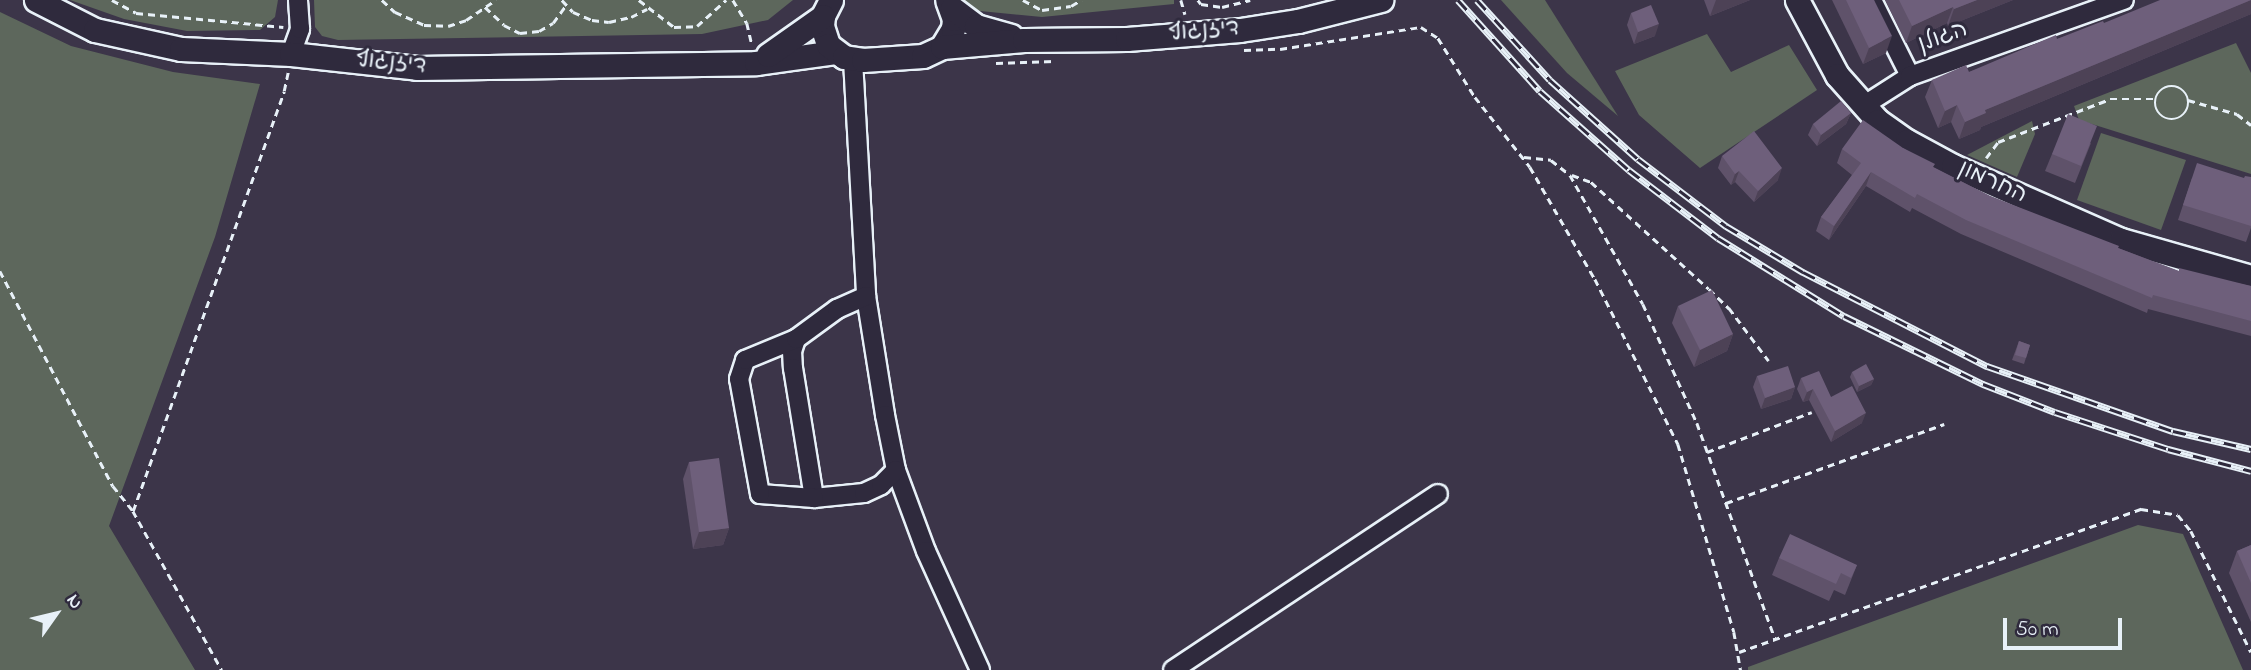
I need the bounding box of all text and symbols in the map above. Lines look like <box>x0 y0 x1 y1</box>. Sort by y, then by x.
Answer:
street label: דיזנגוף <box>1168 15 1240 49</box>
street label: הגולן <box>1914 16 1972 60</box>
street label: דיזנגוף <box>355 47 427 81</box>
street label: החרמון <box>1953 156 2031 210</box>
north arrow <box>21 579 91 649</box>
text: N <box>59 589 89 615</box>
scale bar <box>2006 604 2125 648</box>
text: 50 m <box>2016 615 2059 645</box>

